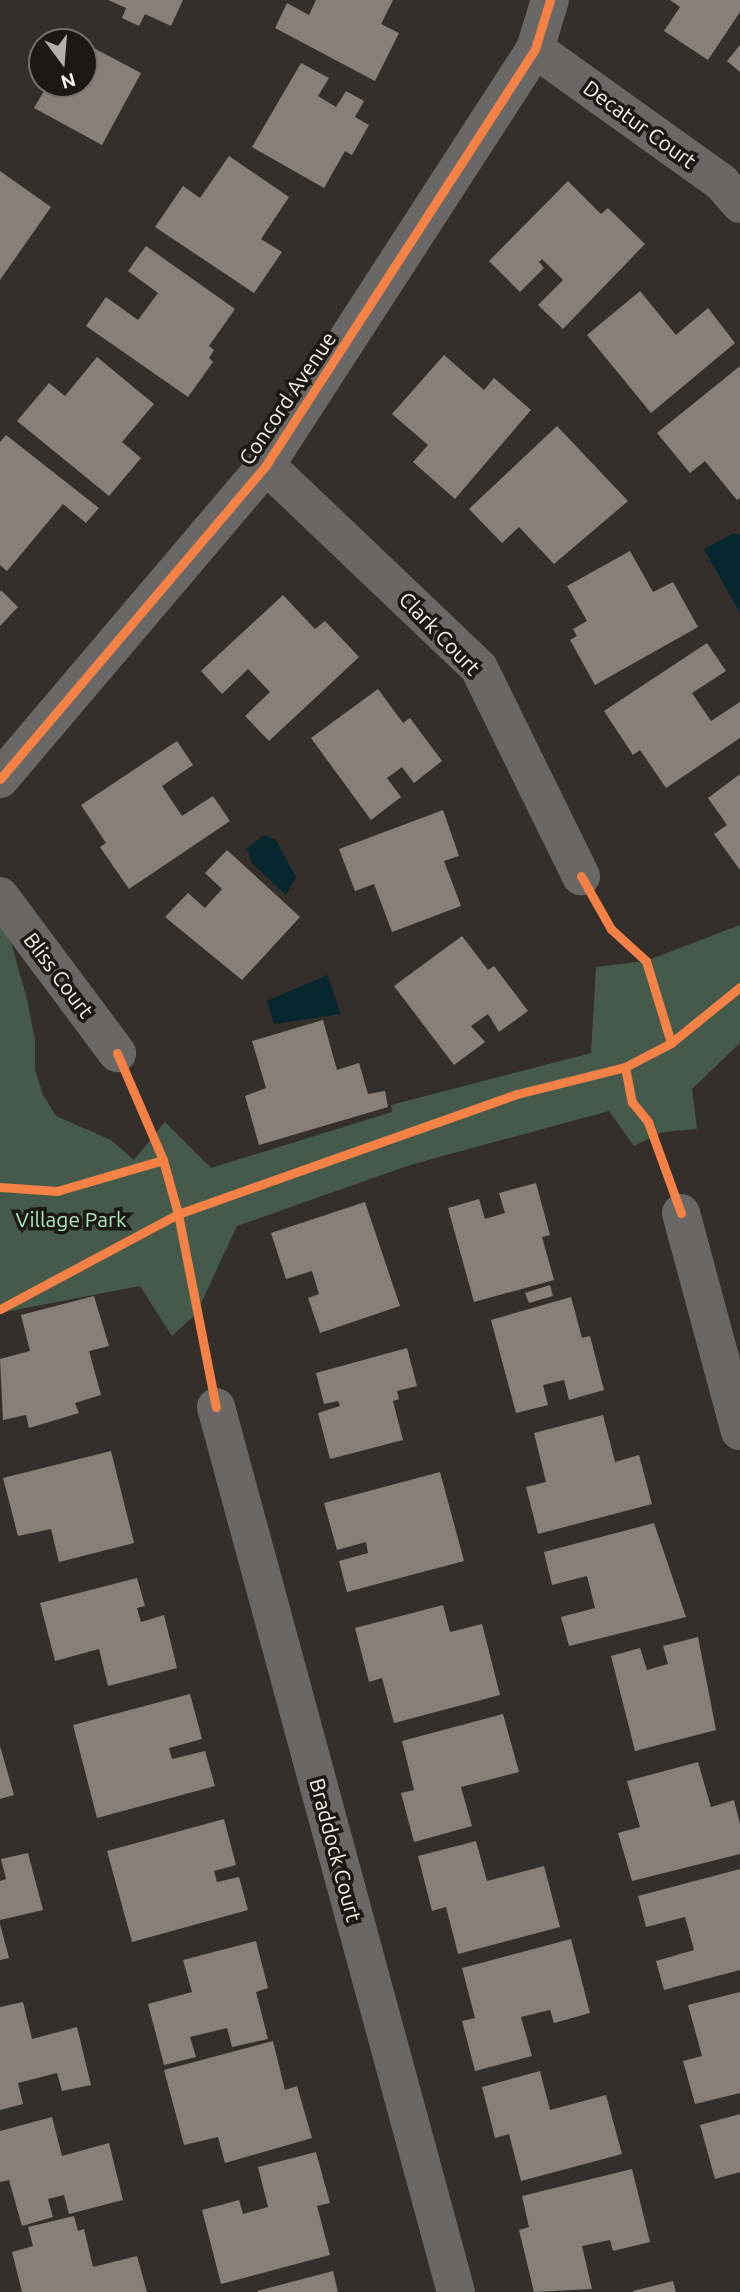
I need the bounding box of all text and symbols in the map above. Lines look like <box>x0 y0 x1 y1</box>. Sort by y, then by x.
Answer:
north arrow <box>28 28 98 98</box>
text: N <box>58 69 78 94</box>
street label: Decatur Court <box>579 75 701 173</box>
street label: Concord Avenue <box>233 327 341 469</box>
street label: Clark Court <box>394 586 486 680</box>
street label: Bliss Court <box>19 927 99 1023</box>
park label: Village Park <box>15 1206 127 1232</box>
street label: Braddock Court <box>305 1776 367 1924</box>

